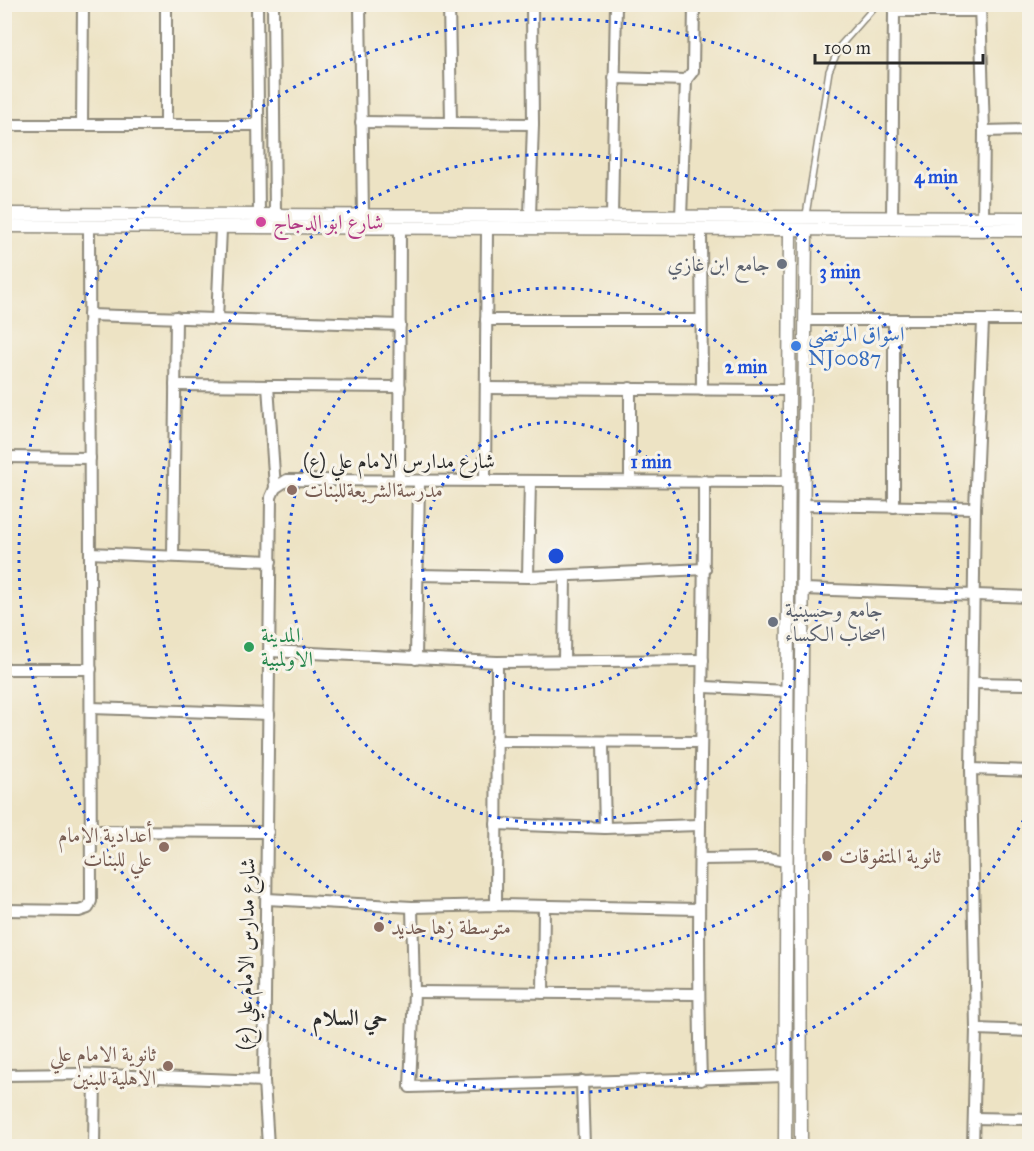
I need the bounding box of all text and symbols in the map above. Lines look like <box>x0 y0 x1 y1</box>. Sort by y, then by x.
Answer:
scale bar <box>815 27 983 65</box>
text: 100 m <box>824 37 871 59</box>
text: 4 min <box>914 166 958 189</box>
place label: شارع ابو الدجاج <box>273 209 383 241</box>
marker: شارع ابو الدجاج <box>254 215 268 229</box>
place label: جامع ابن غازي <box>667 251 770 283</box>
marker: جامع ابن غازي <box>775 257 789 271</box>
text: 3 min <box>820 261 861 284</box>
place label: اسواق المرتضى NJ0087 <box>808 321 904 371</box>
marker: اسواق المرتضى NJ0087 <box>789 339 803 353</box>
text: 2 min <box>725 356 768 378</box>
street label: شارع مدارس الامام علي (ع) <box>303 448 495 481</box>
text: 1 min <box>631 451 672 473</box>
place label: مدرسةالشريعةللبنات <box>304 477 443 504</box>
marker: مدرسةالشريعةللبنات <box>285 483 299 497</box>
centre of rings <box>546 546 566 566</box>
place label: جامع وحسينية اصحاب الكساء <box>785 597 886 647</box>
marker: جامع وحسينية اصحاب الكساء <box>766 615 780 629</box>
place label: المدينة الاولمبية <box>261 622 313 672</box>
marker: المدينة الاولمبية <box>242 640 256 654</box>
place label: أعدادية الامام علي للبنات <box>58 820 152 879</box>
marker: أعدادية الامام علي للبنات <box>157 840 171 854</box>
place label: ثانوية المتفوقات <box>839 843 942 869</box>
marker: ثانوية المتفوقات <box>820 849 834 863</box>
street label: شارع مدارس الامام علي (ع) <box>231 858 268 1050</box>
place label: متوسطة زها حديد <box>391 914 511 940</box>
marker: متوسطة زها حديد <box>372 920 386 934</box>
district label: حي السلام <box>312 1004 388 1037</box>
place label: ثانوية الامام علي الاهلية للبنين <box>50 1041 157 1091</box>
marker: ثانوية الامام علي الاهلية للبنين <box>161 1059 175 1073</box>

